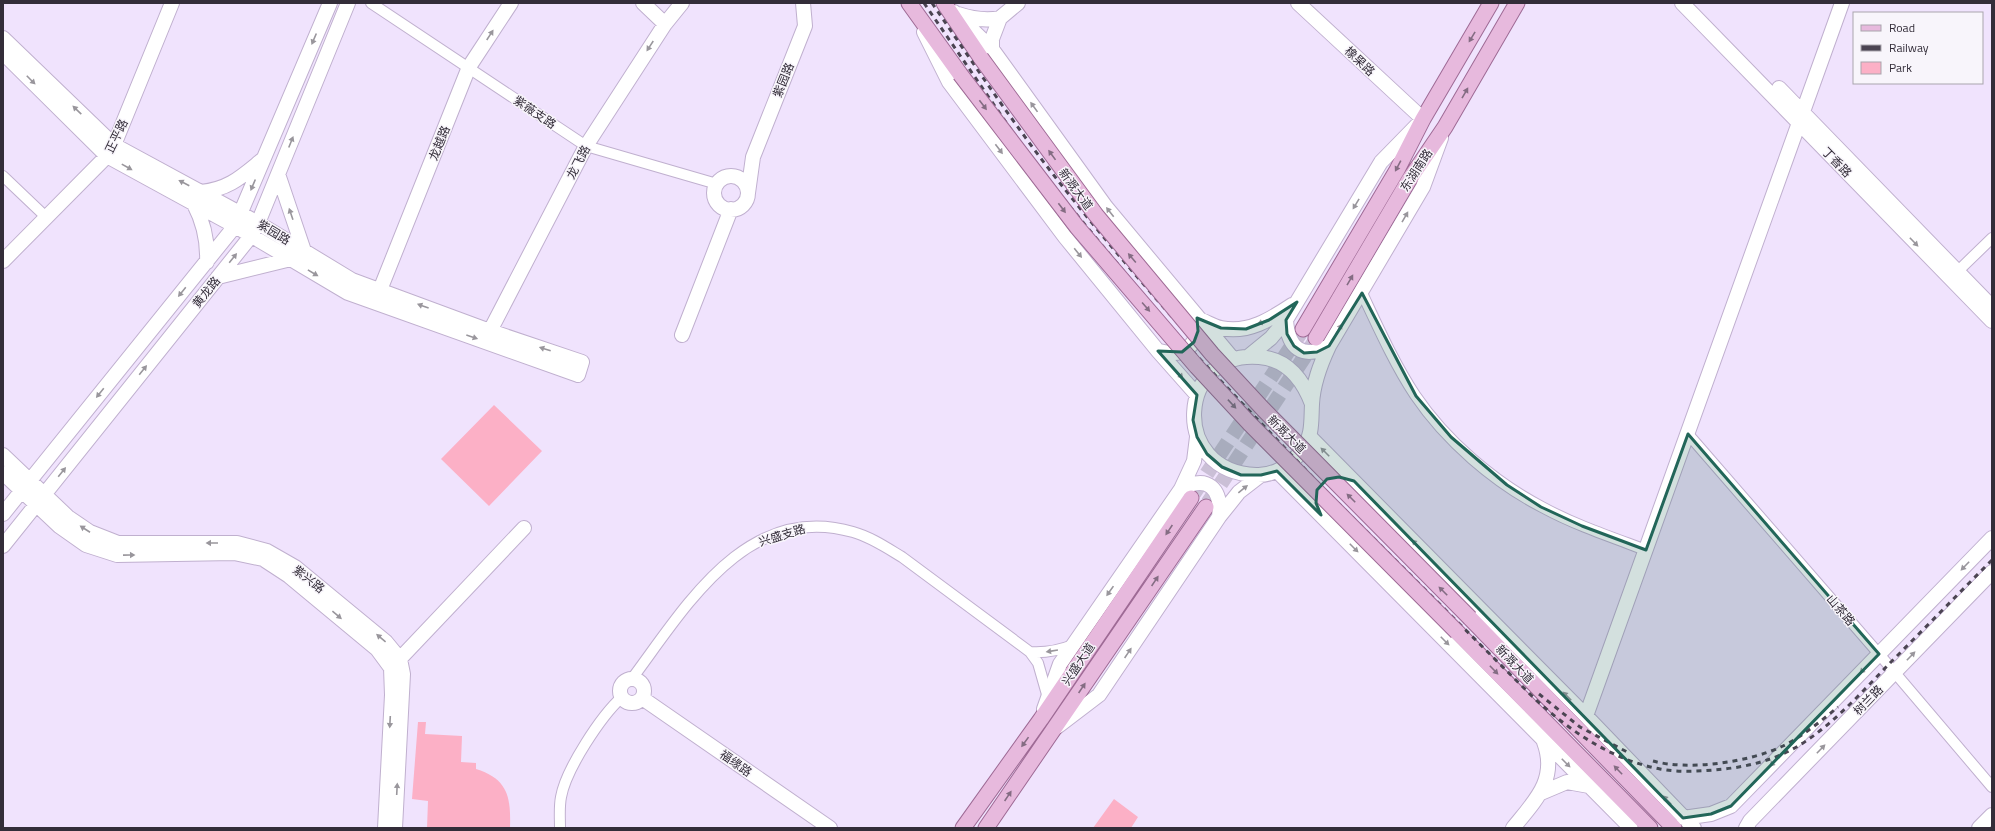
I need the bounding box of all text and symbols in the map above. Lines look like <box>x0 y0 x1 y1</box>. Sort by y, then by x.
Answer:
legend <box>1853 12 1983 84</box>
text: Road <box>1889 18 1915 37</box>
one-way arrow <box>486 30 494 40</box>
one-way arrow <box>1468 31 1475 43</box>
one-way arrow <box>311 33 317 45</box>
text: Railway <box>1889 38 1929 57</box>
one-way arrow <box>647 40 654 52</box>
street label: 橡果路 <box>1340 42 1380 80</box>
text: Park <box>1889 58 1912 77</box>
street label: 紫园路 <box>767 60 799 100</box>
one-way arrow <box>26 76 36 85</box>
one-way arrow <box>1461 87 1468 99</box>
street label: 紫薇支路 <box>510 91 560 133</box>
one-way arrow <box>979 99 988 110</box>
one-way arrow <box>1030 102 1038 112</box>
one-way arrow <box>72 105 82 115</box>
street label: 正平路 <box>100 116 132 156</box>
street label: 龙越路 <box>423 123 455 163</box>
one-way arrow <box>288 137 294 148</box>
street label: 龙飞路 <box>561 142 595 182</box>
street label: 丁香路 <box>1818 142 1856 182</box>
one-way arrow <box>995 144 1003 155</box>
street label: 东湖南路 <box>1395 145 1437 195</box>
one-way arrow <box>1048 150 1056 161</box>
one-way arrow <box>1395 160 1402 172</box>
one-way arrow <box>121 163 133 170</box>
street label: 新溉大道 <box>1054 164 1098 214</box>
one-way arrow <box>178 179 190 186</box>
one-way arrow <box>250 179 256 190</box>
one-way arrow <box>1352 198 1359 210</box>
one-way arrow <box>1058 202 1067 213</box>
one-way arrow <box>288 207 294 219</box>
one-way arrow <box>1106 207 1114 218</box>
one-way arrow <box>1402 211 1409 223</box>
street label: 紫园路 <box>254 215 294 249</box>
one-way arrow <box>1909 237 1919 247</box>
one-way arrow <box>1073 248 1082 259</box>
one-way arrow <box>229 252 238 263</box>
one-way arrow <box>1127 253 1136 263</box>
one-way arrow <box>307 269 319 276</box>
street label: 黄龙路 <box>187 272 225 312</box>
one-way arrow <box>1347 274 1354 286</box>
one-way arrow <box>178 287 186 298</box>
one-way arrow <box>416 303 428 309</box>
one-way arrow <box>1141 303 1150 312</box>
one-way arrow <box>1257 320 1269 326</box>
one-way arrow <box>1336 323 1343 335</box>
one-way arrow <box>466 335 478 341</box>
one-way arrow <box>539 346 551 352</box>
one-way arrow <box>139 365 148 375</box>
one-way arrow <box>1174 370 1183 379</box>
one-way arrow <box>96 388 105 399</box>
one-way arrow <box>1227 400 1236 409</box>
street label: 新溉大道 <box>1263 410 1311 458</box>
one-way arrow <box>1320 447 1330 457</box>
one-way arrow <box>58 466 66 477</box>
one-way arrow <box>1238 485 1248 494</box>
one-way arrow <box>1347 493 1356 503</box>
street label: 兴盛支路 <box>756 519 808 551</box>
one-way arrow <box>80 525 91 533</box>
one-way arrow <box>1165 525 1173 535</box>
one-way arrow <box>1411 539 1421 549</box>
one-way arrow <box>205 540 218 546</box>
one-way arrow <box>1349 543 1359 553</box>
one-way arrow <box>123 551 135 558</box>
street label: 紫兴路 <box>289 560 329 598</box>
one-way arrow <box>1960 561 1970 571</box>
one-way arrow <box>1151 576 1159 586</box>
one-way arrow <box>1106 586 1114 596</box>
one-way arrow <box>1438 586 1448 596</box>
street label: 山茶路 <box>1822 590 1860 630</box>
one-way arrow <box>332 611 342 620</box>
one-way arrow <box>376 634 387 643</box>
one-way arrow <box>1440 636 1450 646</box>
street label: 兴盛大道 <box>1057 639 1099 689</box>
street label: 新溉大道 <box>1491 640 1539 688</box>
one-way arrow <box>1124 647 1132 658</box>
one-way arrow <box>1046 649 1058 655</box>
one-way arrow <box>1906 651 1916 661</box>
one-way arrow <box>1860 664 1869 674</box>
one-way arrow <box>1489 665 1499 675</box>
street label: 树兰路 <box>1849 680 1887 720</box>
one-way arrow <box>1078 683 1086 694</box>
one-way arrow <box>1562 691 1571 701</box>
one-way arrow <box>387 716 394 728</box>
one-way arrow <box>1021 736 1029 747</box>
one-way arrow <box>1816 744 1826 754</box>
street label: 福缘路 <box>716 745 756 781</box>
one-way arrow <box>1769 757 1779 767</box>
one-way arrow <box>1561 758 1571 768</box>
one-way arrow <box>1613 765 1623 775</box>
one-way arrow <box>394 783 401 795</box>
one-way arrow <box>1005 790 1012 802</box>
one-way arrow <box>1662 795 1671 805</box>

